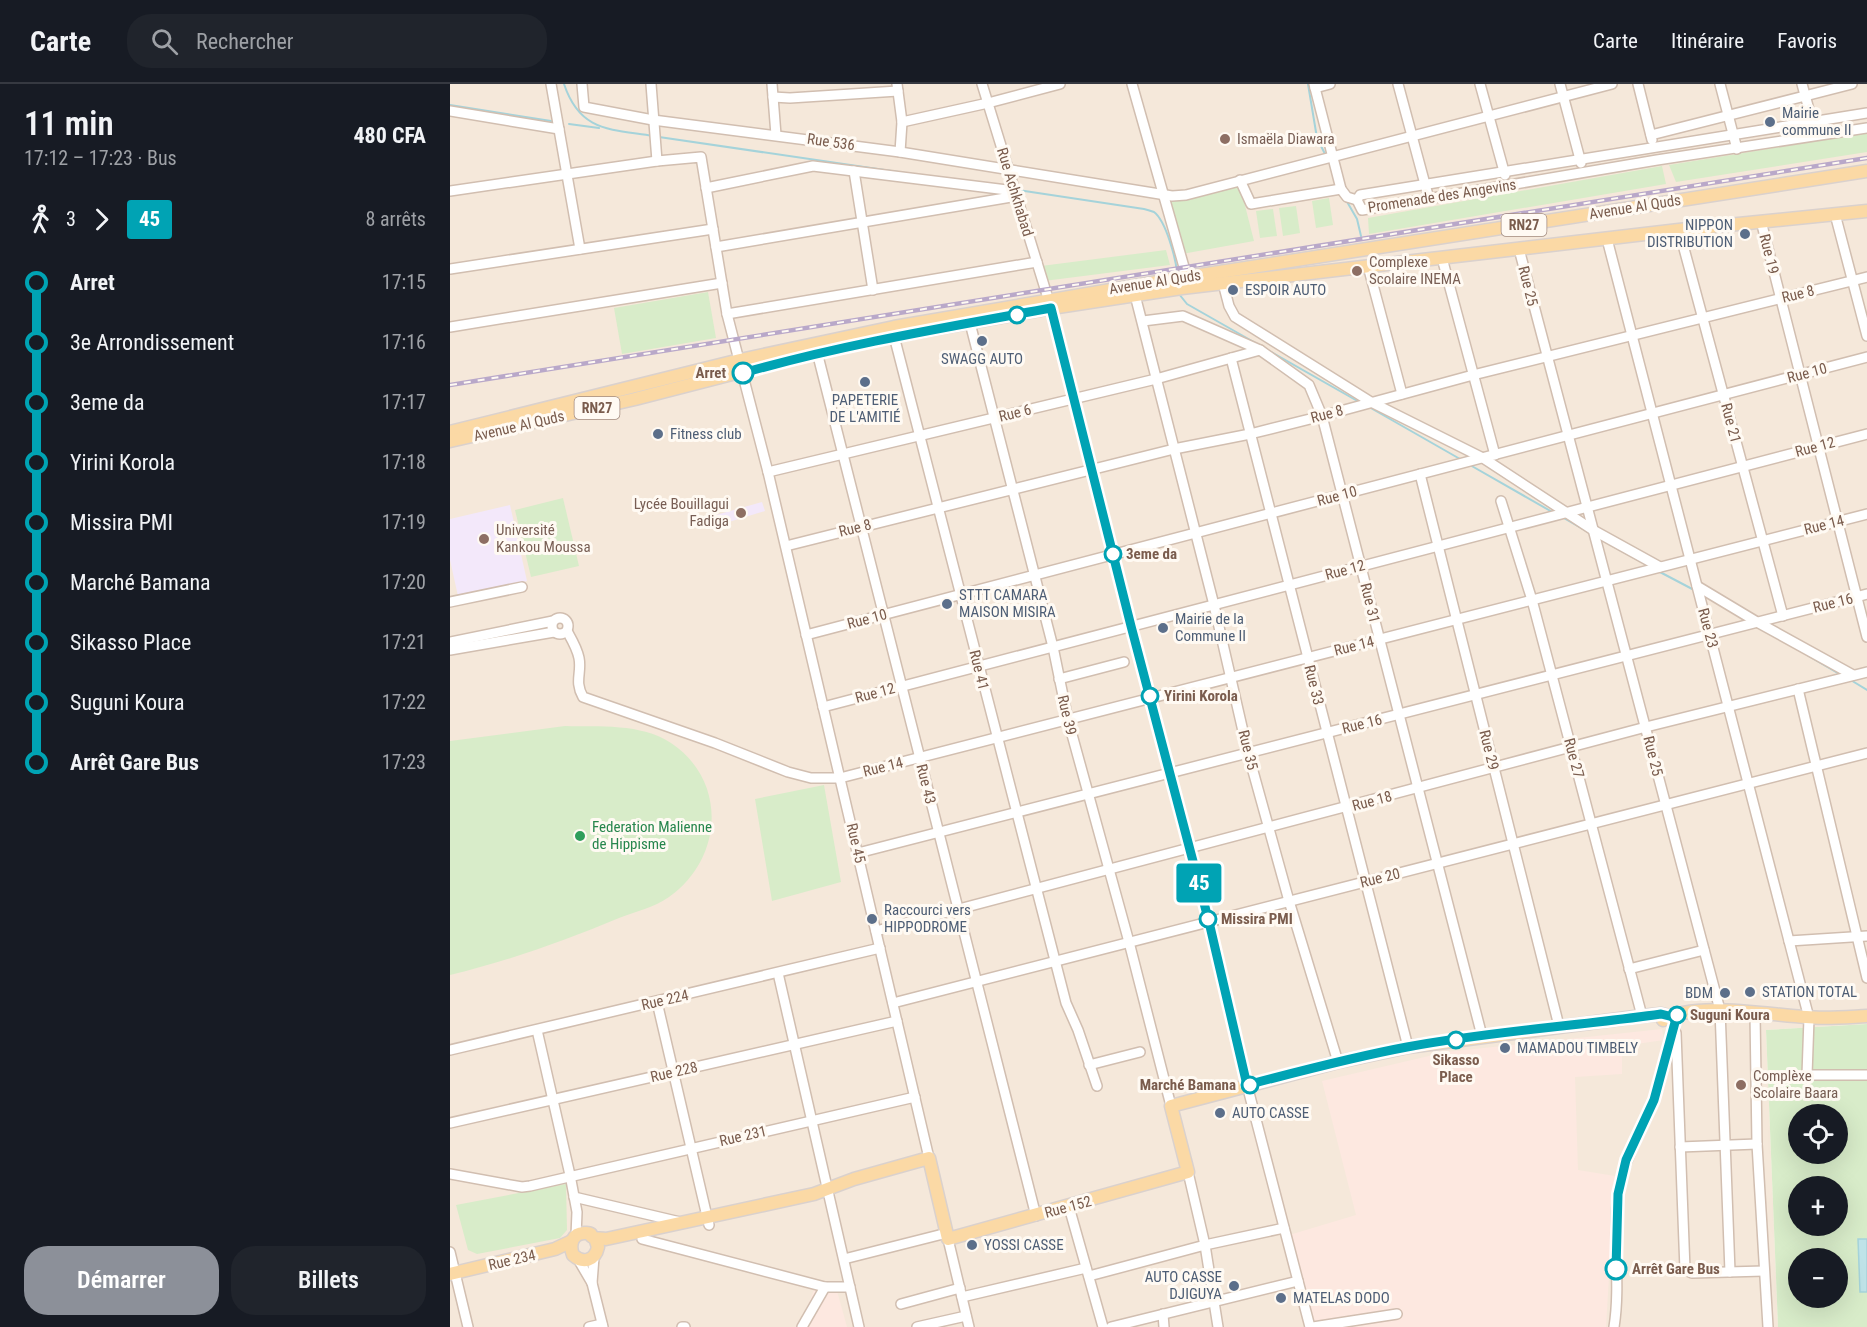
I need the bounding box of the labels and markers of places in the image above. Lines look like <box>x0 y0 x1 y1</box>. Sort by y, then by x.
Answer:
place label: Mairie commune II <box>1782 104 1852 139</box>
marker: Mairie commune II <box>1763 115 1777 129</box>
place label: Ismaëla Diawara <box>1237 130 1335 148</box>
marker: Ismaëla Diawara <box>1218 132 1232 146</box>
place label: NIPPON DISTRIBUTION <box>1647 216 1733 251</box>
marker: NIPPON DISTRIBUTION <box>1738 227 1752 241</box>
place label: Complexe Scolaire INEMA <box>1369 253 1461 288</box>
marker: Complexe Scolaire INEMA <box>1350 264 1364 278</box>
place label: ESPOIR AUTO <box>1245 281 1326 299</box>
marker: ESPOIR AUTO <box>1226 283 1240 297</box>
unlabelled marker <box>1008 306 1026 324</box>
marker: SWAGG AUTO <box>975 334 989 348</box>
place label: SWAGG AUTO <box>941 350 1023 368</box>
marker: Arret <box>732 362 754 384</box>
place label: Arret <box>695 364 726 382</box>
marker: PAPETERIE DE L'AMITIÉ <box>858 375 872 389</box>
place label: PAPETERIE DE L'AMITIÉ <box>830 391 900 426</box>
place label: Fitness club <box>670 425 742 443</box>
marker: Fitness club <box>651 427 665 441</box>
place label: Lycée Bouillagui Fadiga <box>634 495 729 530</box>
marker: Lycée Bouillagui Fadiga <box>734 506 748 520</box>
place label: Université Kankou Moussa <box>496 521 591 556</box>
marker: Université Kankou Moussa <box>477 532 491 546</box>
marker: 3eme da <box>1104 545 1122 563</box>
place label: 3eme da <box>1126 545 1177 563</box>
place label: STTT CAMARA MAISON MISIRA <box>959 586 1056 621</box>
marker: STTT CAMARA MAISON MISIRA <box>940 597 954 611</box>
place label: Mairie de la Commune II <box>1175 610 1246 645</box>
marker: Mairie de la Commune II <box>1156 621 1170 635</box>
marker: Yirini Korola <box>1141 687 1159 705</box>
place label: Yirini Korola <box>1164 687 1238 705</box>
place label: Federation Malienne de Hippisme <box>592 818 712 853</box>
marker: Federation Malienne de Hippisme <box>573 829 587 843</box>
place label: Raccourci vers HIPPODROME <box>884 901 971 936</box>
marker: Missira PMI <box>1199 910 1217 928</box>
place label: Missira PMI <box>1221 910 1293 928</box>
marker: Raccourci vers HIPPODROME <box>865 912 879 926</box>
place label: STATION TOTAL <box>1762 983 1857 1001</box>
place label: BDM <box>1685 984 1713 1002</box>
marker: STATION TOTAL <box>1743 985 1757 999</box>
marker: BDM <box>1718 986 1732 1000</box>
marker: Suguni Koura <box>1668 1006 1686 1024</box>
place label: Suguni Koura <box>1690 1006 1770 1024</box>
marker: Sikasso Place <box>1447 1031 1465 1049</box>
place label: MAMADOU TIMBELY <box>1517 1039 1638 1057</box>
marker: MAMADOU TIMBELY <box>1498 1041 1512 1055</box>
place label: Sikasso Place <box>1432 1051 1480 1086</box>
place label: Complèxe Scolaire Baara <box>1753 1067 1838 1102</box>
place label: Marché Bamana <box>1140 1076 1236 1094</box>
marker: Marché Bamana <box>1241 1076 1259 1094</box>
marker: Complèxe Scolaire Baara <box>1734 1078 1748 1092</box>
place label: AUTO CASSE <box>1232 1104 1309 1122</box>
marker: AUTO CASSE <box>1213 1106 1227 1120</box>
place label: YOSSI CASSE <box>984 1236 1064 1254</box>
marker: YOSSI CASSE <box>965 1238 979 1252</box>
marker: Arrêt Gare Bus <box>1605 1258 1627 1280</box>
place label: Arrêt Gare Bus <box>1632 1260 1720 1278</box>
place label: AUTO CASSE DJIGUYA <box>1145 1268 1222 1303</box>
marker: AUTO CASSE DJIGUYA <box>1227 1279 1241 1293</box>
place label: MATELAS DODO <box>1293 1289 1390 1307</box>
marker: MATELAS DODO <box>1274 1291 1288 1305</box>

